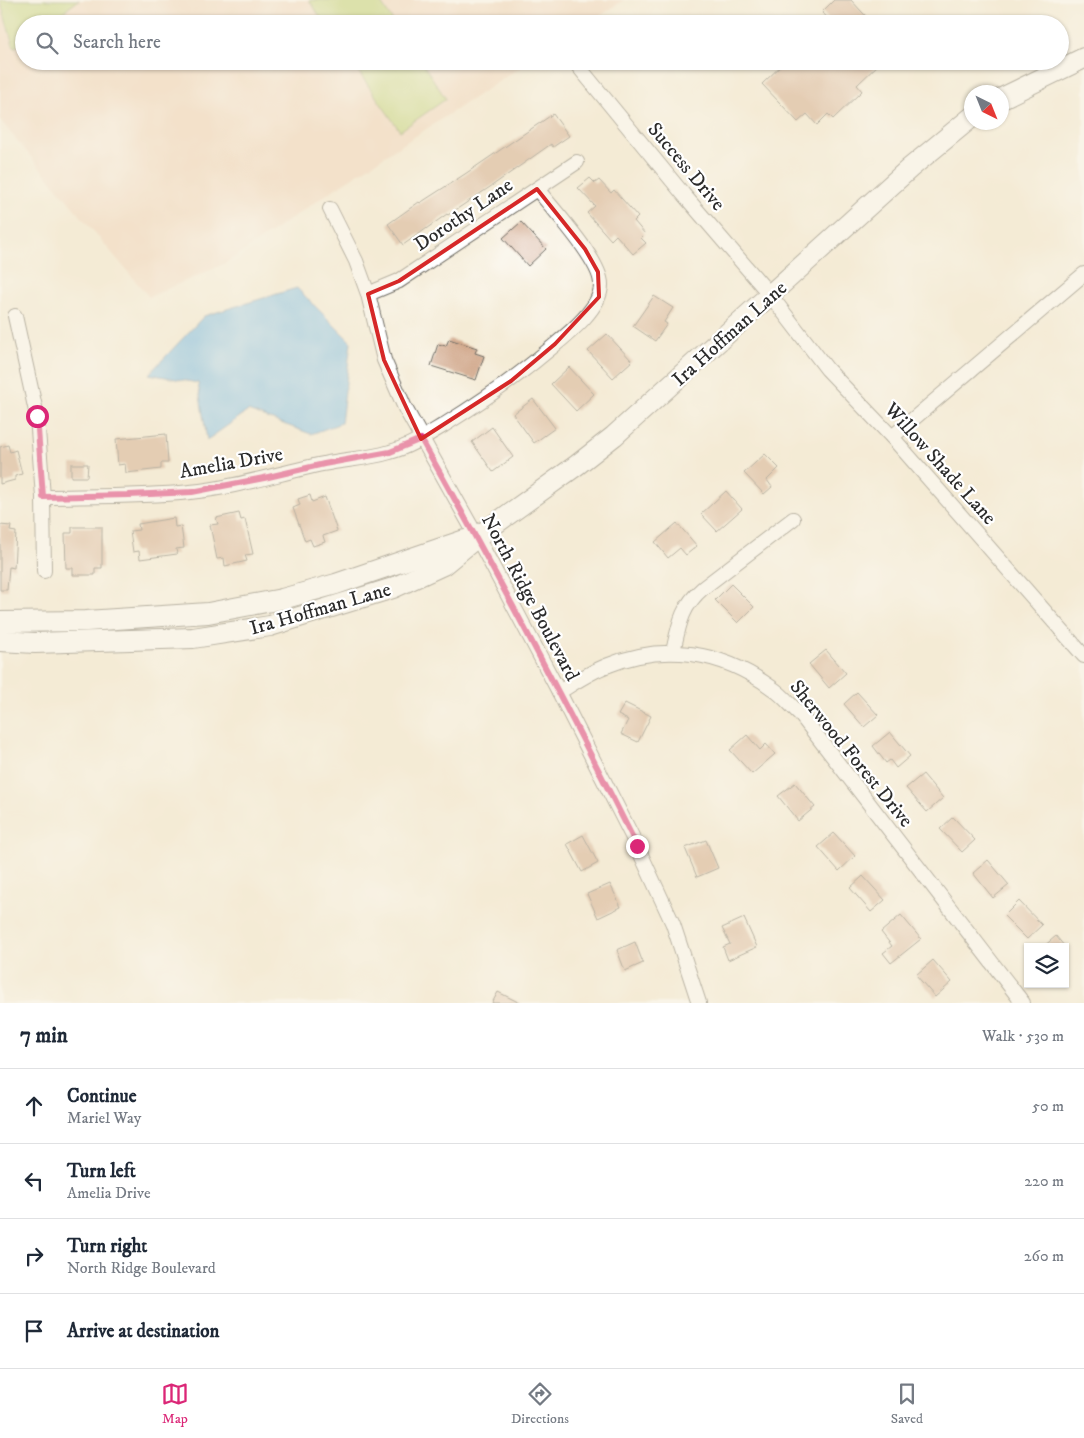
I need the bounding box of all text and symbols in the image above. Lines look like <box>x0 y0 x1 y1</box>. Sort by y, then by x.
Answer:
search box <box>15 15 1069 70</box>
icon: search <box>33 29 61 57</box>
text: Search here <box>73 31 161 54</box>
north arrow <box>964 85 1009 130</box>
street label: Success Drive <box>642 118 730 216</box>
street label: Dorothy Lane <box>410 173 518 257</box>
street label: Ira Hoffman Lane <box>668 276 792 392</box>
street label: Willow Shade Lane <box>878 397 1001 530</box>
route start <box>26 405 49 428</box>
street label: Amelia Drive <box>178 442 285 485</box>
street label: North Ridge Boulevard <box>475 510 584 686</box>
street label: Ira Hoffman Lane <box>247 577 394 642</box>
street label: Sherwood Forest Drive <box>784 675 918 833</box>
route end <box>626 835 649 858</box>
map controls <box>1024 943 1069 988</box>
button: layers <box>1024 943 1069 988</box>
text: 7 min <box>20 1023 68 1049</box>
text: Walk · 530 m <box>982 1026 1064 1046</box>
text: Continue <box>67 1085 137 1108</box>
icon: ahead <box>20 1092 48 1120</box>
text: 50 m <box>1032 1096 1064 1116</box>
text: Mariel Way <box>67 1108 141 1128</box>
text: Turn left <box>67 1160 136 1183</box>
icon: left <box>20 1167 48 1195</box>
text: 220 m <box>1024 1171 1064 1191</box>
text: Amelia Drive <box>67 1183 151 1203</box>
text: Turn right <box>67 1235 147 1258</box>
icon: right <box>20 1242 48 1270</box>
text: 260 m <box>1024 1246 1064 1266</box>
text: North Ridge Boulevard <box>67 1258 216 1278</box>
icon: arrive <box>20 1317 48 1345</box>
text: Arrive at destination <box>67 1320 219 1343</box>
tab: Map <box>161 1380 189 1428</box>
tab: Directions <box>511 1380 569 1428</box>
tab: Saved <box>891 1380 923 1428</box>

